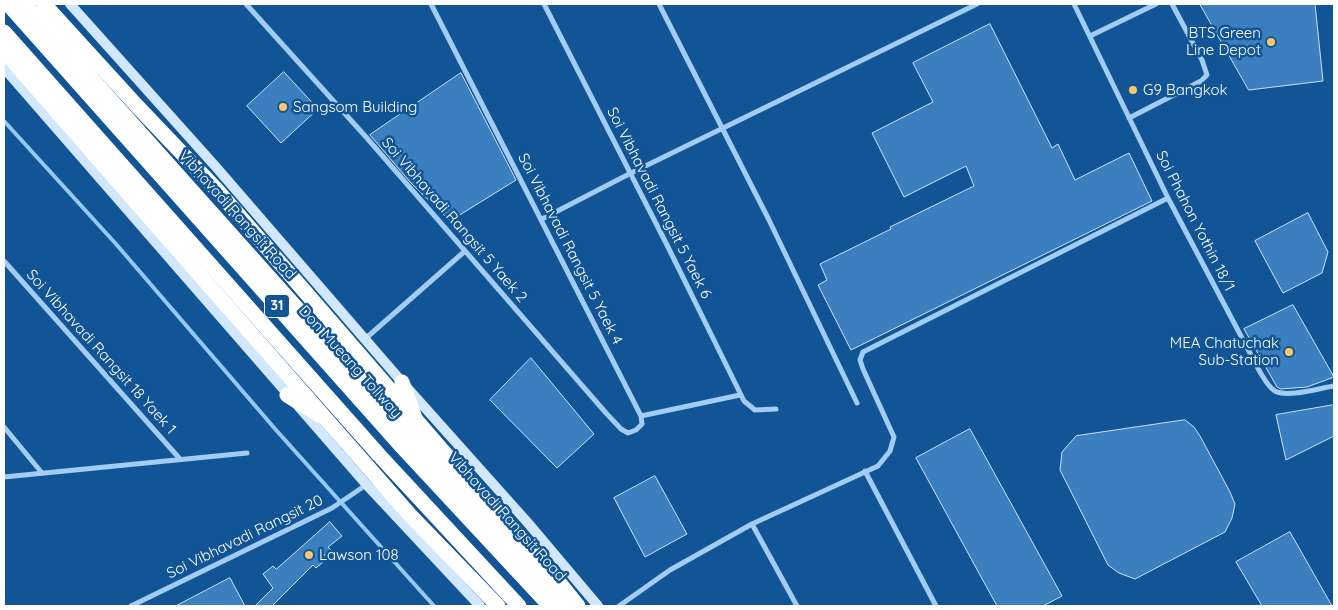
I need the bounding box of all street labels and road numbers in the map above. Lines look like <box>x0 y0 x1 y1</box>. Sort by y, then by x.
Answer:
street label: Soi Vibhavadi Rangsit 5 Yaek 6 <box>603 104 715 302</box>
street label: Soi Vibhavadi Rangsit 5 Yaek 2 <box>377 134 531 306</box>
street label: Vibhavadi Rangsit Road <box>175 147 299 283</box>
street label: Soi Phahon Yothin 18/1 <box>1152 148 1238 294</box>
street label: Soi Vibhavadi Rangsit 5 Yaek 4 <box>514 150 626 348</box>
street label: Soi Vibhavadi Rangsit 18 Yaek 1 <box>22 266 180 438</box>
road number: 31 <box>264 294 290 318</box>
street label: Don Mueang Tollway <box>295 302 405 422</box>
street label: Vibhavadi Rangsit Road <box>445 449 569 585</box>
street label: Soi Vibhavadi Rangsit 20 <box>164 491 326 583</box>

